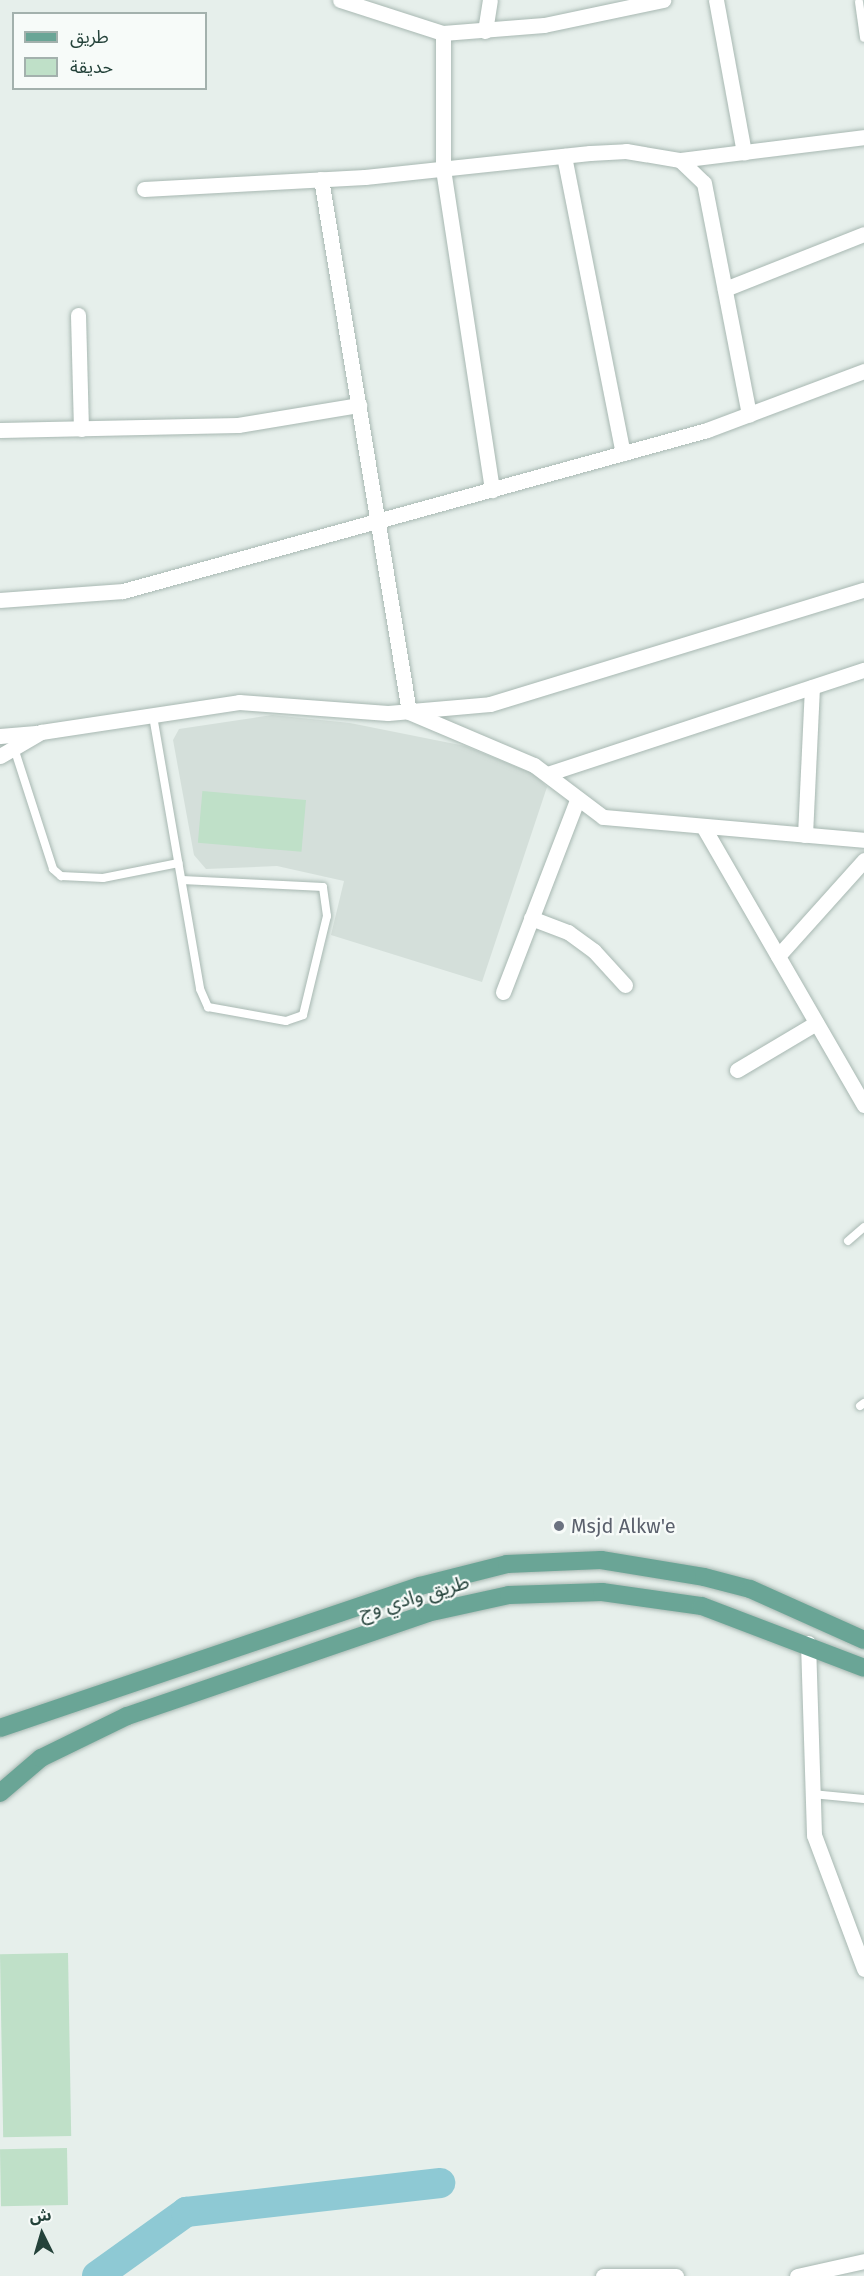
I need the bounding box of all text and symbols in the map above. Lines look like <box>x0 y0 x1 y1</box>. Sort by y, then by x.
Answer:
legend <box>12 12 207 90</box>
text: طريق <box>70 26 109 48</box>
text: حديقة <box>70 56 113 78</box>
place label: Msjd Alkw'e <box>571 1514 676 1538</box>
marker: Msjd Alkw'e <box>552 1519 566 1533</box>
street label: طريق وادي وج <box>356 1570 472 1624</box>
north arrow <box>12 2204 72 2264</box>
text: ش <box>29 2205 52 2226</box>

